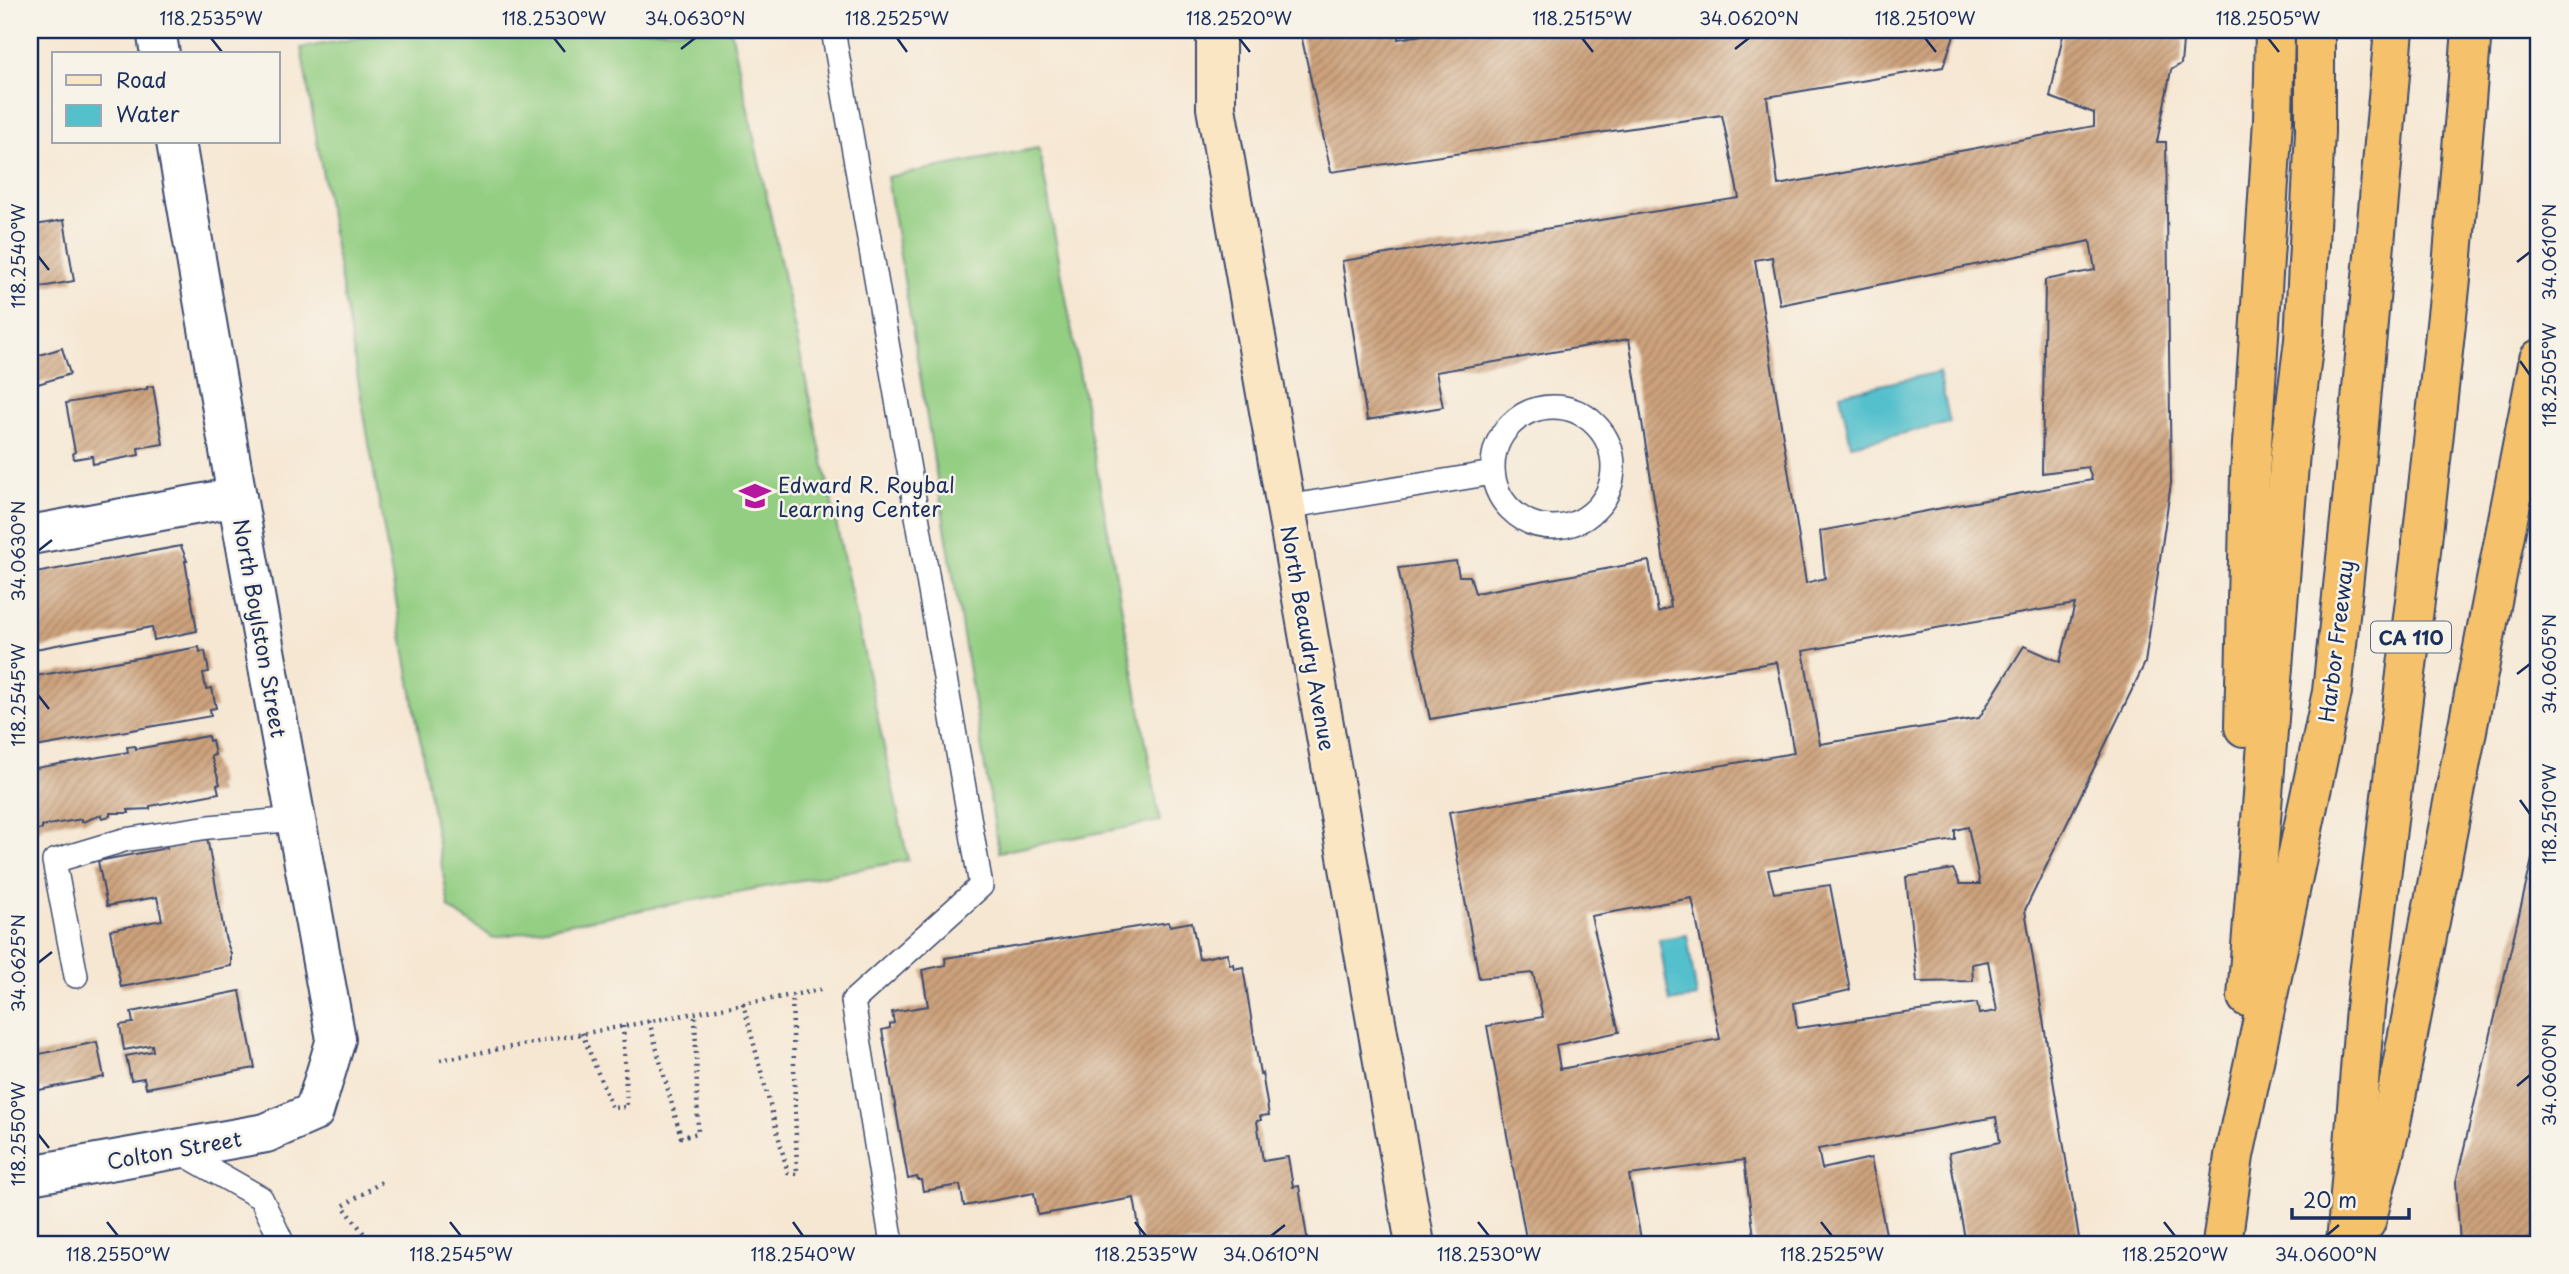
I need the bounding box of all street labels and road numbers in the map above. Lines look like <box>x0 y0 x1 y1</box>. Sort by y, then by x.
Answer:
street label: North Boylston Street <box>226 516 296 740</box>
street label: North Beaudry Avenue <box>1273 523 1345 753</box>
street label: Harbor Freeway <box>2309 558 2361 724</box>
road number: CA 110 <box>2371 622 2451 652</box>
street label: Colton Street <box>104 1121 244 1177</box>

